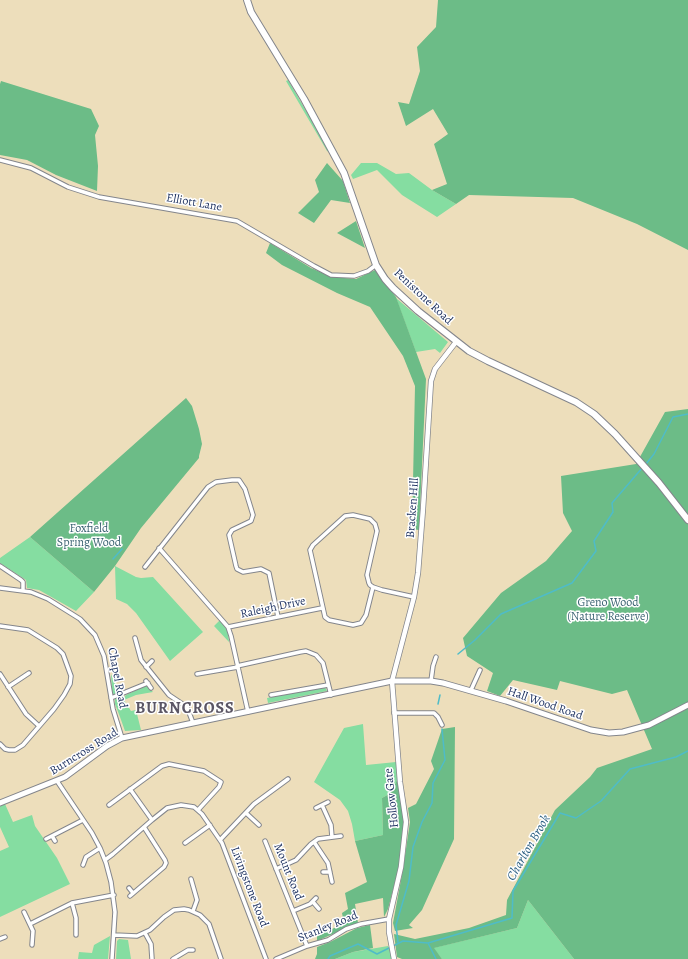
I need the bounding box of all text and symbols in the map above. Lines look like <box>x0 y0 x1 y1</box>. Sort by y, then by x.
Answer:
street label: Elliott Lane <box>165 191 223 215</box>
street label: Penistone Road <box>390 266 456 328</box>
street label: Bracken Hill <box>404 477 422 539</box>
park label: Foxfield Spring Wood <box>57 522 121 550</box>
street label: Raleigh Drive <box>239 594 307 622</box>
park label: Greno Wood (Nature Reserve) <box>567 596 649 624</box>
street label: Chapel Road <box>104 646 130 710</box>
street label: Hall Wood Road <box>505 684 585 724</box>
district label: BURNCROSS <box>135 699 235 719</box>
street label: Burncross Road <box>47 725 121 779</box>
street label: Hollow Gate <box>382 767 402 829</box>
water label: Charlton Brook <box>504 812 554 884</box>
street label: Mount Road <box>270 841 306 903</box>
street label: Livingstone Road <box>227 845 271 929</box>
street label: Stanley Road <box>296 908 360 946</box>

